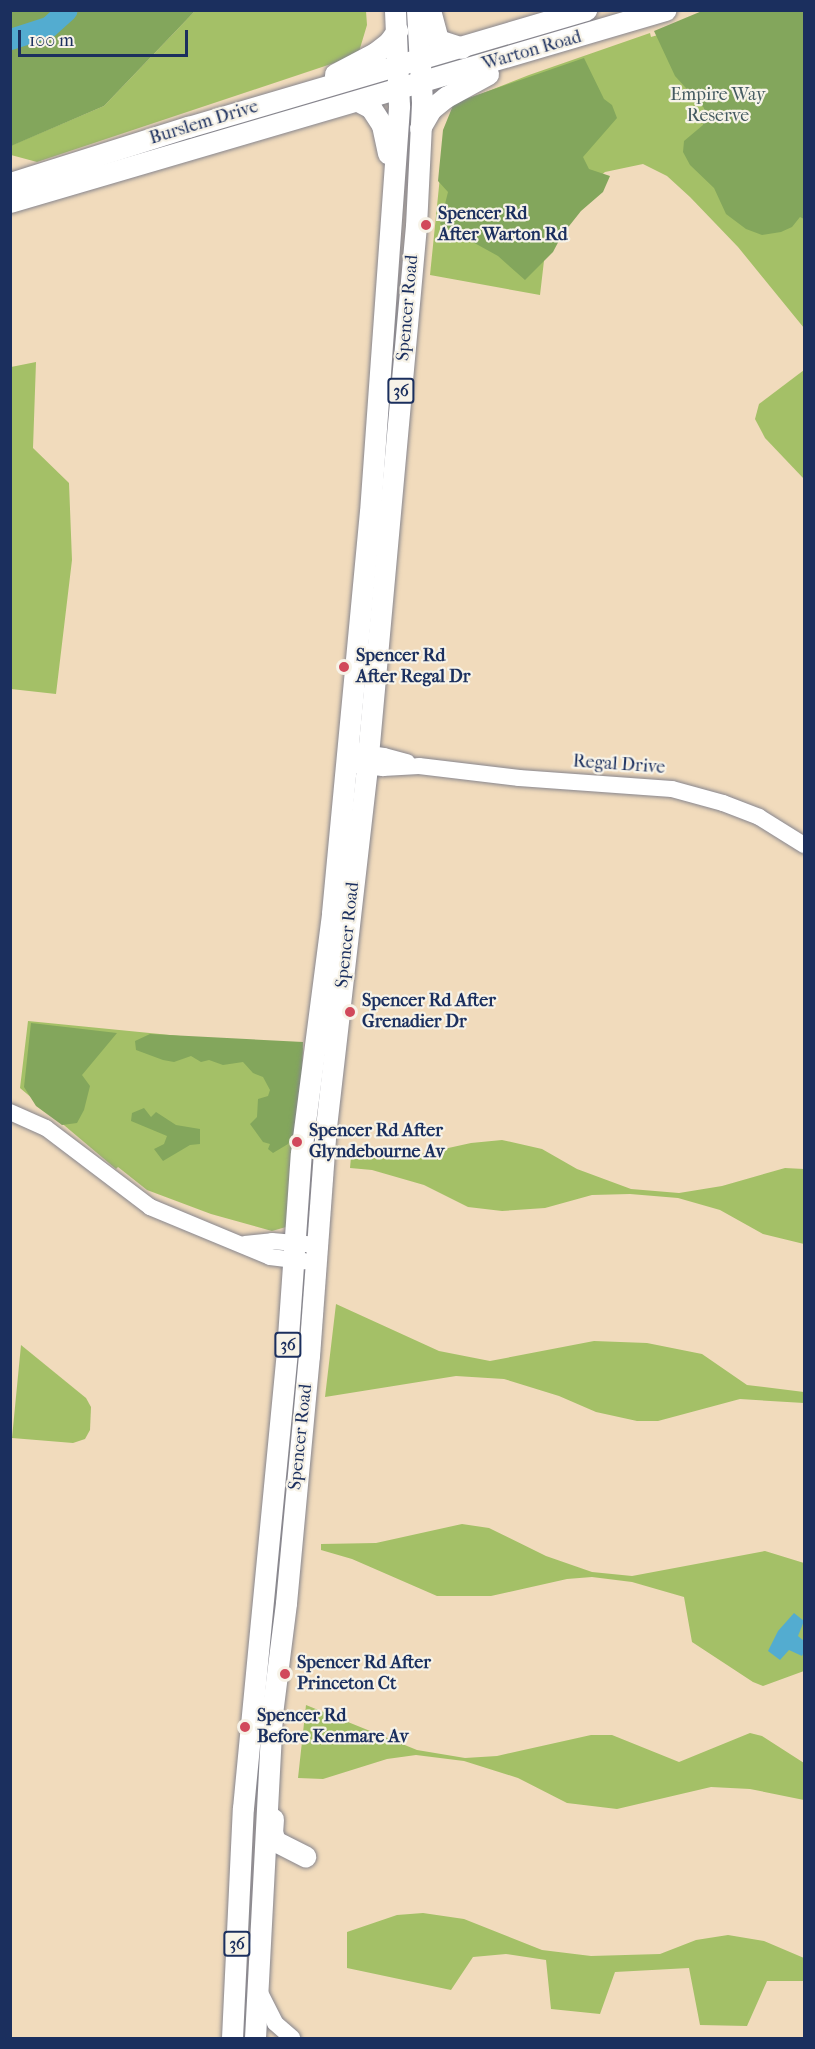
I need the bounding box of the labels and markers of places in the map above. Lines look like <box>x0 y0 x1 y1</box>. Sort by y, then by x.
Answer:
place label: Spencer Rd After Warton Rd <box>438 204 567 246</box>
marker: Spencer Rd After Warton Rd <box>419 218 433 232</box>
place label: Spencer Rd After Regal Dr <box>356 646 470 688</box>
marker: Spencer Rd After Regal Dr <box>337 660 351 674</box>
place label: Spencer Rd After Grenadier Dr <box>362 991 496 1034</box>
marker: Spencer Rd After Grenadier Dr <box>343 1005 357 1019</box>
place label: Spencer Rd After Glyndebourne Av <box>309 1121 445 1164</box>
marker: Spencer Rd After Glyndebourne Av <box>290 1135 304 1149</box>
place label: Spencer Rd After Princeton Ct <box>297 1653 431 1696</box>
marker: Spencer Rd After Princeton Ct <box>278 1667 292 1681</box>
place label: Spencer Rd Before Kenmare Av <box>257 1706 409 1748</box>
marker: Spencer Rd Before Kenmare Av <box>238 1720 252 1734</box>

